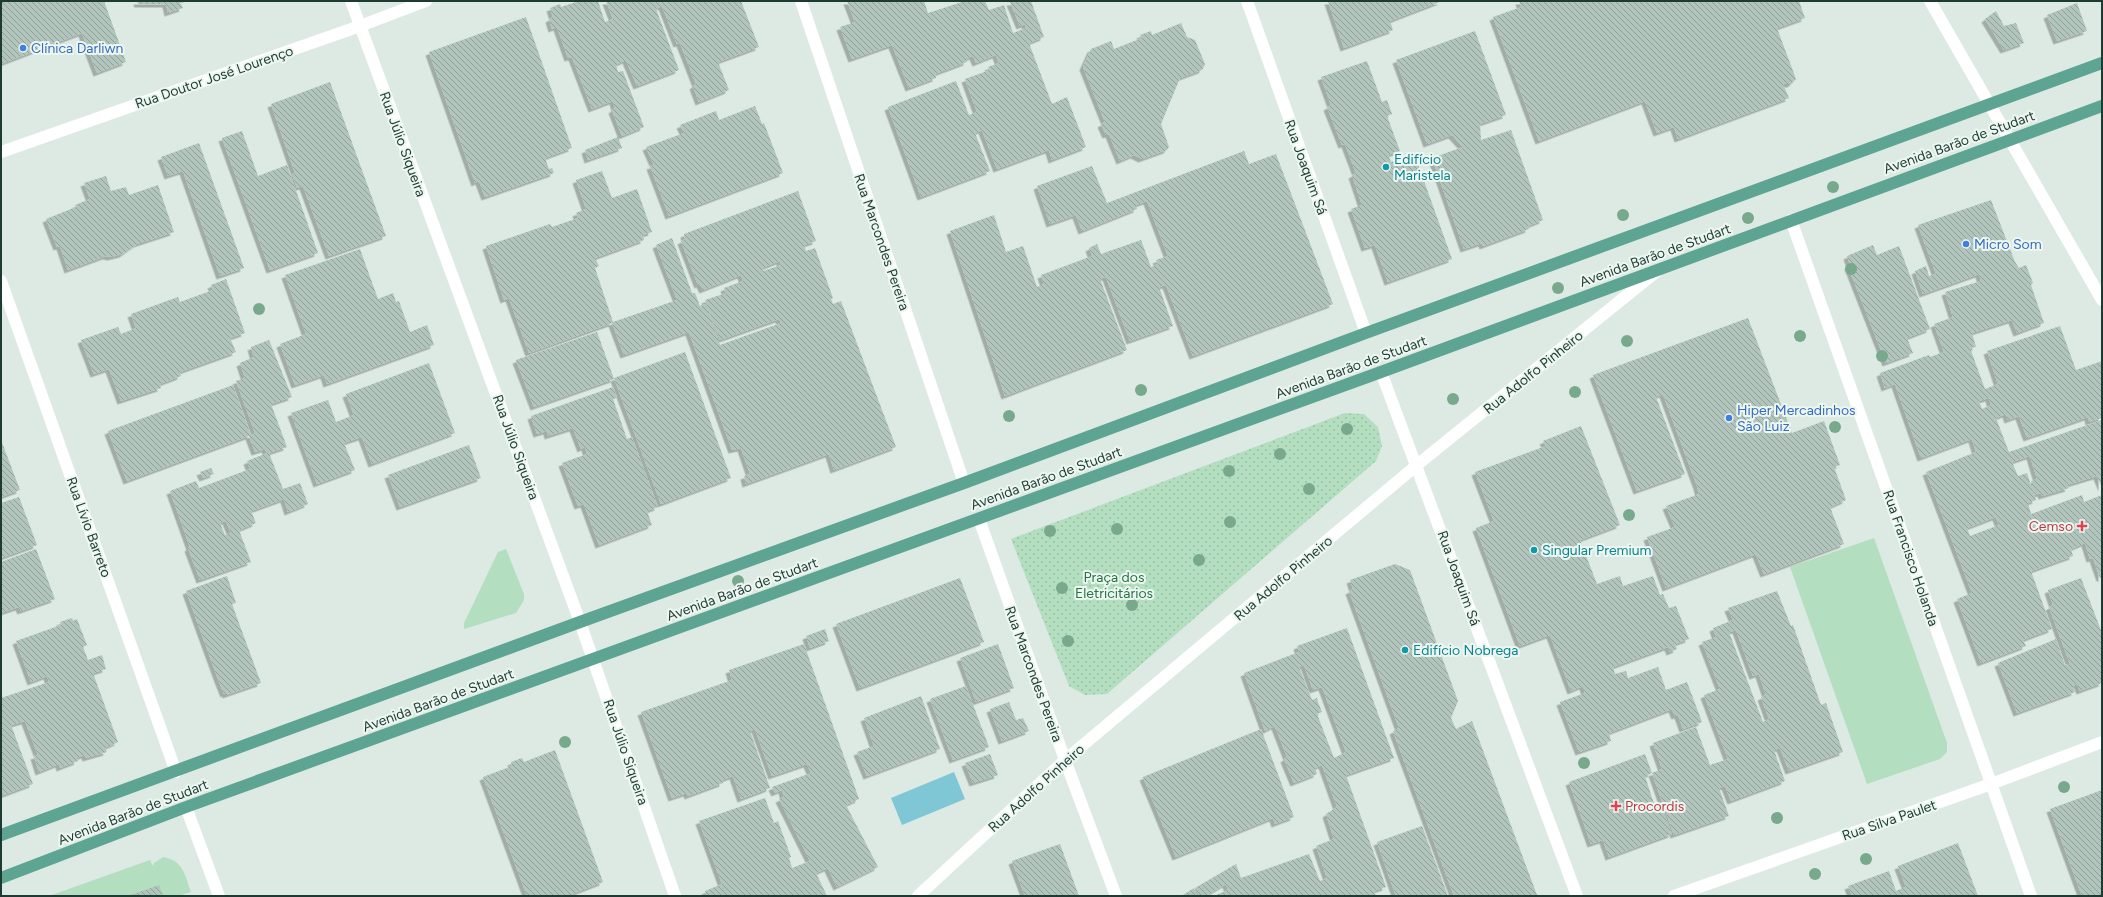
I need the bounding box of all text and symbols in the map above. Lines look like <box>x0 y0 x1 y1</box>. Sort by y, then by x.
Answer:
place label: Clínica Darliwn <box>31 40 123 57</box>
street label: Rua Doutor José Lourenço <box>133 42 296 113</box>
marker: Clínica Darliwn <box>18 43 28 53</box>
street label: Rua Júlio Siqueira <box>376 89 429 199</box>
street label: Avenida Barão de Studart <box>1881 107 2037 178</box>
street label: Rua Joaquim Sá <box>1280 117 1331 217</box>
place label: Edifício Maristela <box>1394 151 1451 184</box>
marker: Edifício Maristela <box>1381 162 1391 172</box>
street label: Rua Marcondes Pereira <box>850 172 913 313</box>
street label: Avenida Barão de Studart <box>1577 220 1733 291</box>
place label: Micro Som <box>1974 236 2042 253</box>
marker: Micro Som <box>1961 239 1971 249</box>
street label: Rua Adolfo Pinheiro <box>1480 327 1587 418</box>
street label: Avenida Barão de Studart <box>1273 332 1429 403</box>
street label: Rua Júlio Siqueira <box>489 392 542 502</box>
place label: Hiper Mercadinhos São Luiz <box>1737 402 1856 435</box>
marker: Hiper Mercadinhos São Luiz <box>1724 413 1734 423</box>
street label: Avenida Barão de Studart <box>968 443 1124 514</box>
street label: Rua Lívio Barreto <box>62 474 115 580</box>
street label: Rua Francisco Holanda <box>1879 488 1942 628</box>
place label: Cemso <box>2029 518 2073 535</box>
marker: Cemso <box>2076 520 2088 532</box>
street label: Rua Joaquim Sá <box>1433 528 1484 628</box>
street label: Rua Adolfo Pinheiro <box>1231 532 1336 625</box>
place label: Singular Premium <box>1542 542 1651 559</box>
marker: Singular Premium <box>1529 545 1539 555</box>
street label: Avenida Barão de Studart <box>664 554 820 625</box>
park label: Praça dos Eletricitários <box>1075 569 1153 602</box>
street label: Rua Marcondes Pereira <box>1001 604 1066 744</box>
place label: Edifício Nobrega <box>1413 642 1518 659</box>
marker: Edifício Nobrega <box>1400 645 1410 655</box>
street label: Avenida Barão de Studart <box>360 665 516 736</box>
street label: Rua Júlio Siqueira <box>599 697 652 807</box>
street label: Rua Adolfo Pinheiro <box>985 741 1088 836</box>
street label: Avenida Barão de Studart <box>56 776 211 849</box>
street label: Rua Silva Paulet <box>1840 796 1939 845</box>
place label: Procordis <box>1625 798 1684 815</box>
marker: Procordis <box>1610 800 1622 812</box>

